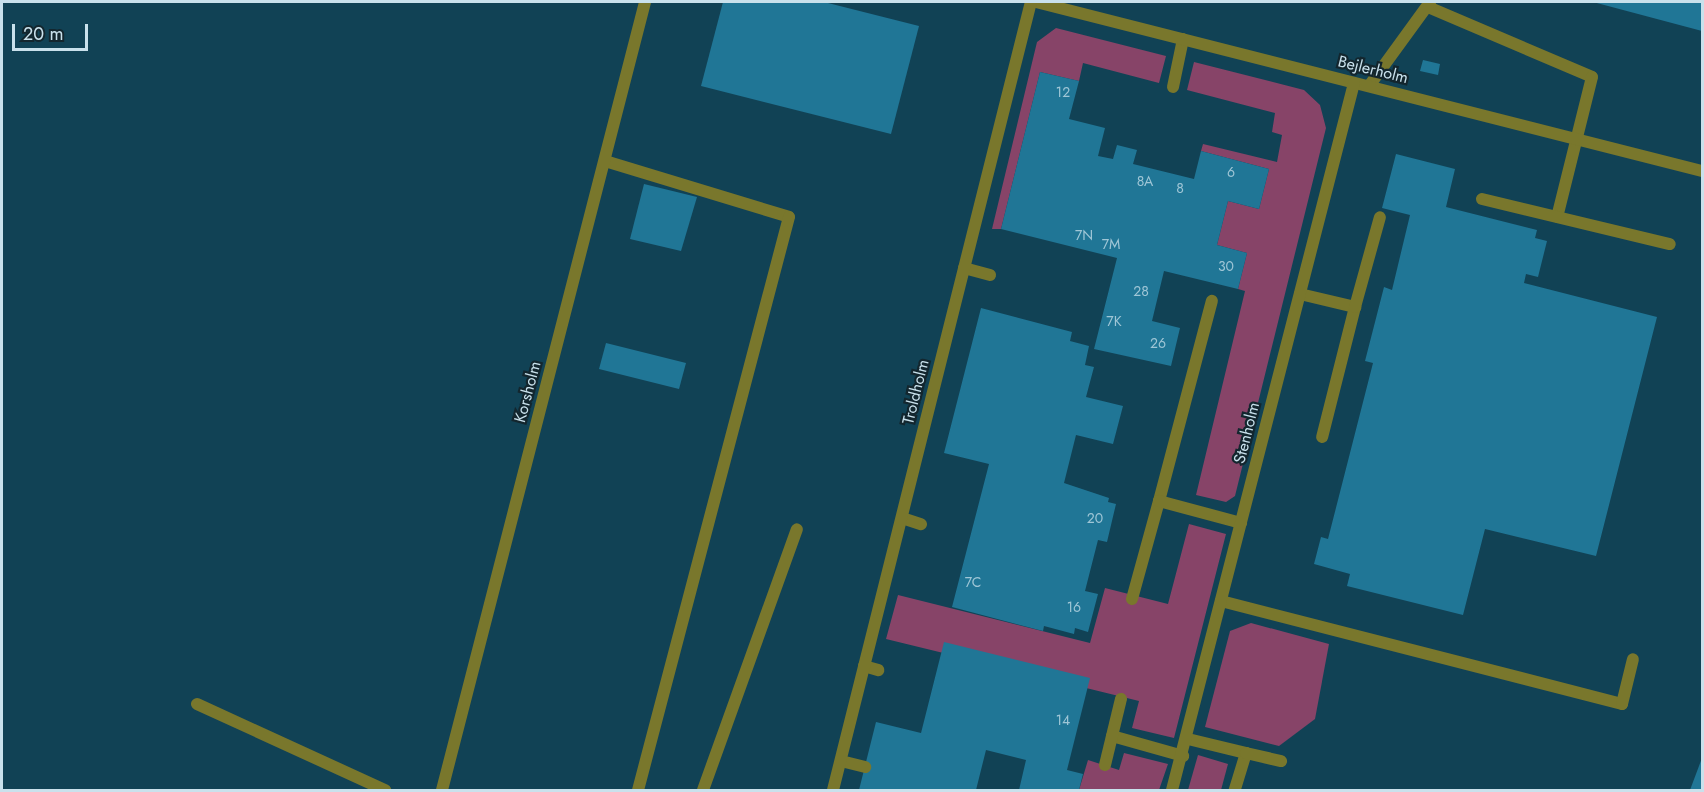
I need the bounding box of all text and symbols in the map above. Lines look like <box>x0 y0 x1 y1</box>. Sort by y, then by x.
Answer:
scale bar <box>15 12 92 50</box>
text: 20 m <box>23 21 63 47</box>
street label: Bejlerholm <box>1336 52 1410 88</box>
house number: 12 <box>1056 84 1070 100</box>
house number: 6 <box>1227 164 1235 180</box>
house number: 8A <box>1137 173 1153 189</box>
house number: 8 <box>1176 180 1184 196</box>
house number: 7N <box>1075 227 1093 243</box>
house number: 7M <box>1102 236 1120 252</box>
house number: 30 <box>1218 258 1234 274</box>
house number: 28 <box>1133 283 1149 299</box>
house number: 7K <box>1106 313 1122 329</box>
house number: 26 <box>1150 335 1166 351</box>
street label: Troldholm <box>899 358 933 426</box>
street label: Korsholm <box>511 359 545 425</box>
street label: Stenholm <box>1230 400 1264 466</box>
house number: 20 <box>1087 510 1103 526</box>
house number: 7C <box>965 574 981 590</box>
house number: 16 <box>1067 599 1081 615</box>
house number: 14 <box>1056 712 1070 728</box>

